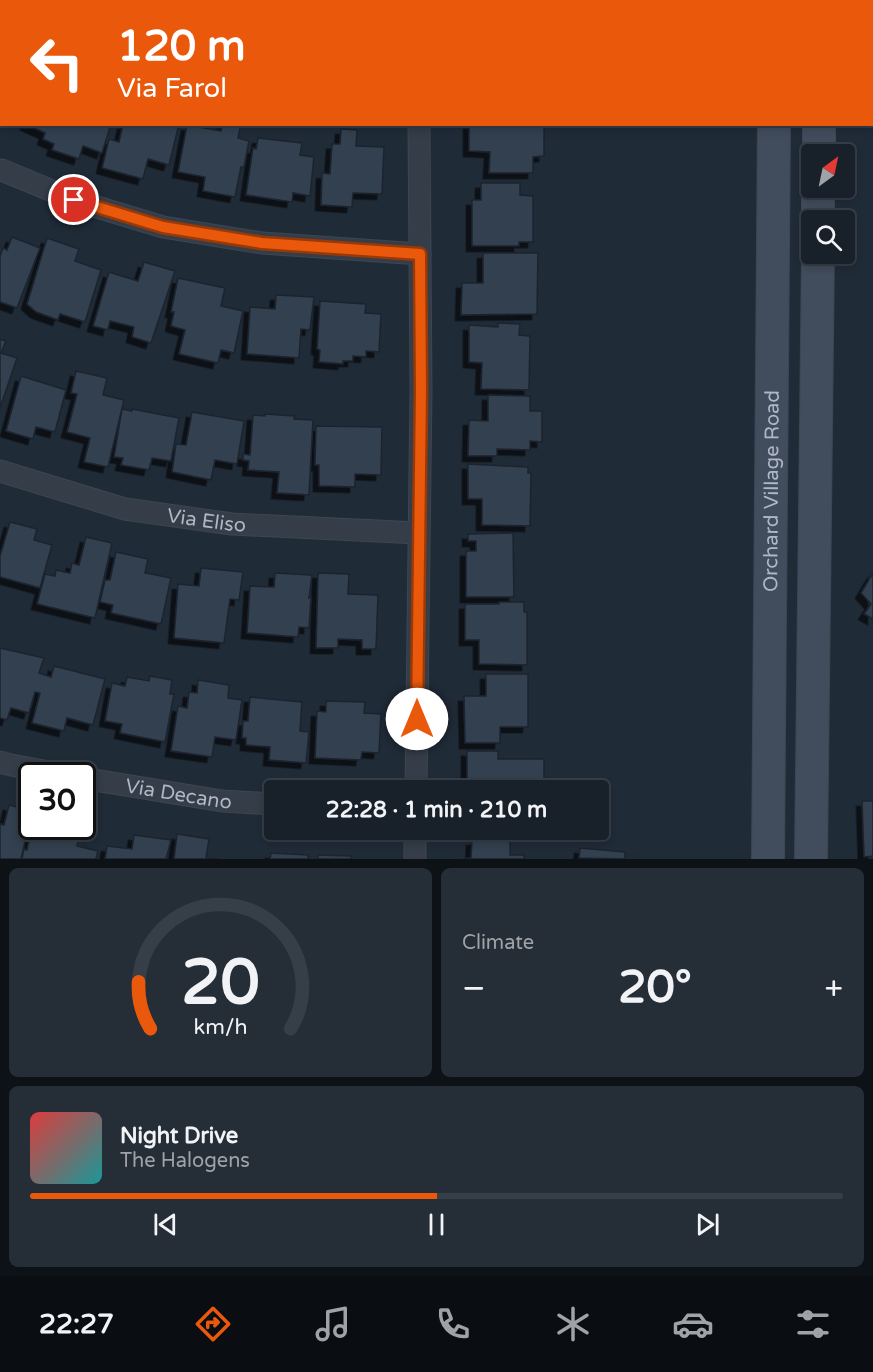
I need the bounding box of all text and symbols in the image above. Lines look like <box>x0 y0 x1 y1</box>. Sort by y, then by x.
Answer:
text: 120 m <box>117 21 246 72</box>
icon: left <box>18 24 96 102</box>
text: Via Farol <box>117 72 227 105</box>
north arrow <box>801 144 855 198</box>
map controls <box>801 144 855 264</box>
pin <box>48 174 99 225</box>
icon: arrive <box>57 183 90 216</box>
button: search <box>801 210 855 264</box>
street label: Orchard Village Road <box>759 390 785 592</box>
street label: Via Eliso <box>165 504 247 538</box>
position arrow <box>385 687 449 751</box>
speed limit sign: 30 <box>18 762 96 840</box>
street label: Via Decano <box>124 774 232 815</box>
text: 22:28 · 1 min · 210 m <box>326 797 547 823</box>
text: Climate <box>462 931 534 955</box>
text: 20 <box>181 946 260 1021</box>
text: 20° <box>618 961 692 1015</box>
text: − <box>462 969 486 1008</box>
text: + <box>824 969 843 1008</box>
text: km/h <box>194 1015 247 1041</box>
text: Night Drive <box>120 1123 238 1149</box>
text: The Halogens <box>120 1149 250 1173</box>
icon: previous <box>149 1208 182 1241</box>
icon: pause <box>420 1208 453 1241</box>
icon: next <box>691 1208 724 1241</box>
icon: directions <box>192 1303 234 1345</box>
icon: music <box>312 1303 354 1345</box>
icon: phone <box>432 1303 474 1345</box>
icon: climate <box>552 1303 594 1345</box>
icon: car <box>672 1303 714 1345</box>
icon: filters <box>792 1303 834 1345</box>
text: 22:27 <box>39 1308 114 1341</box>

